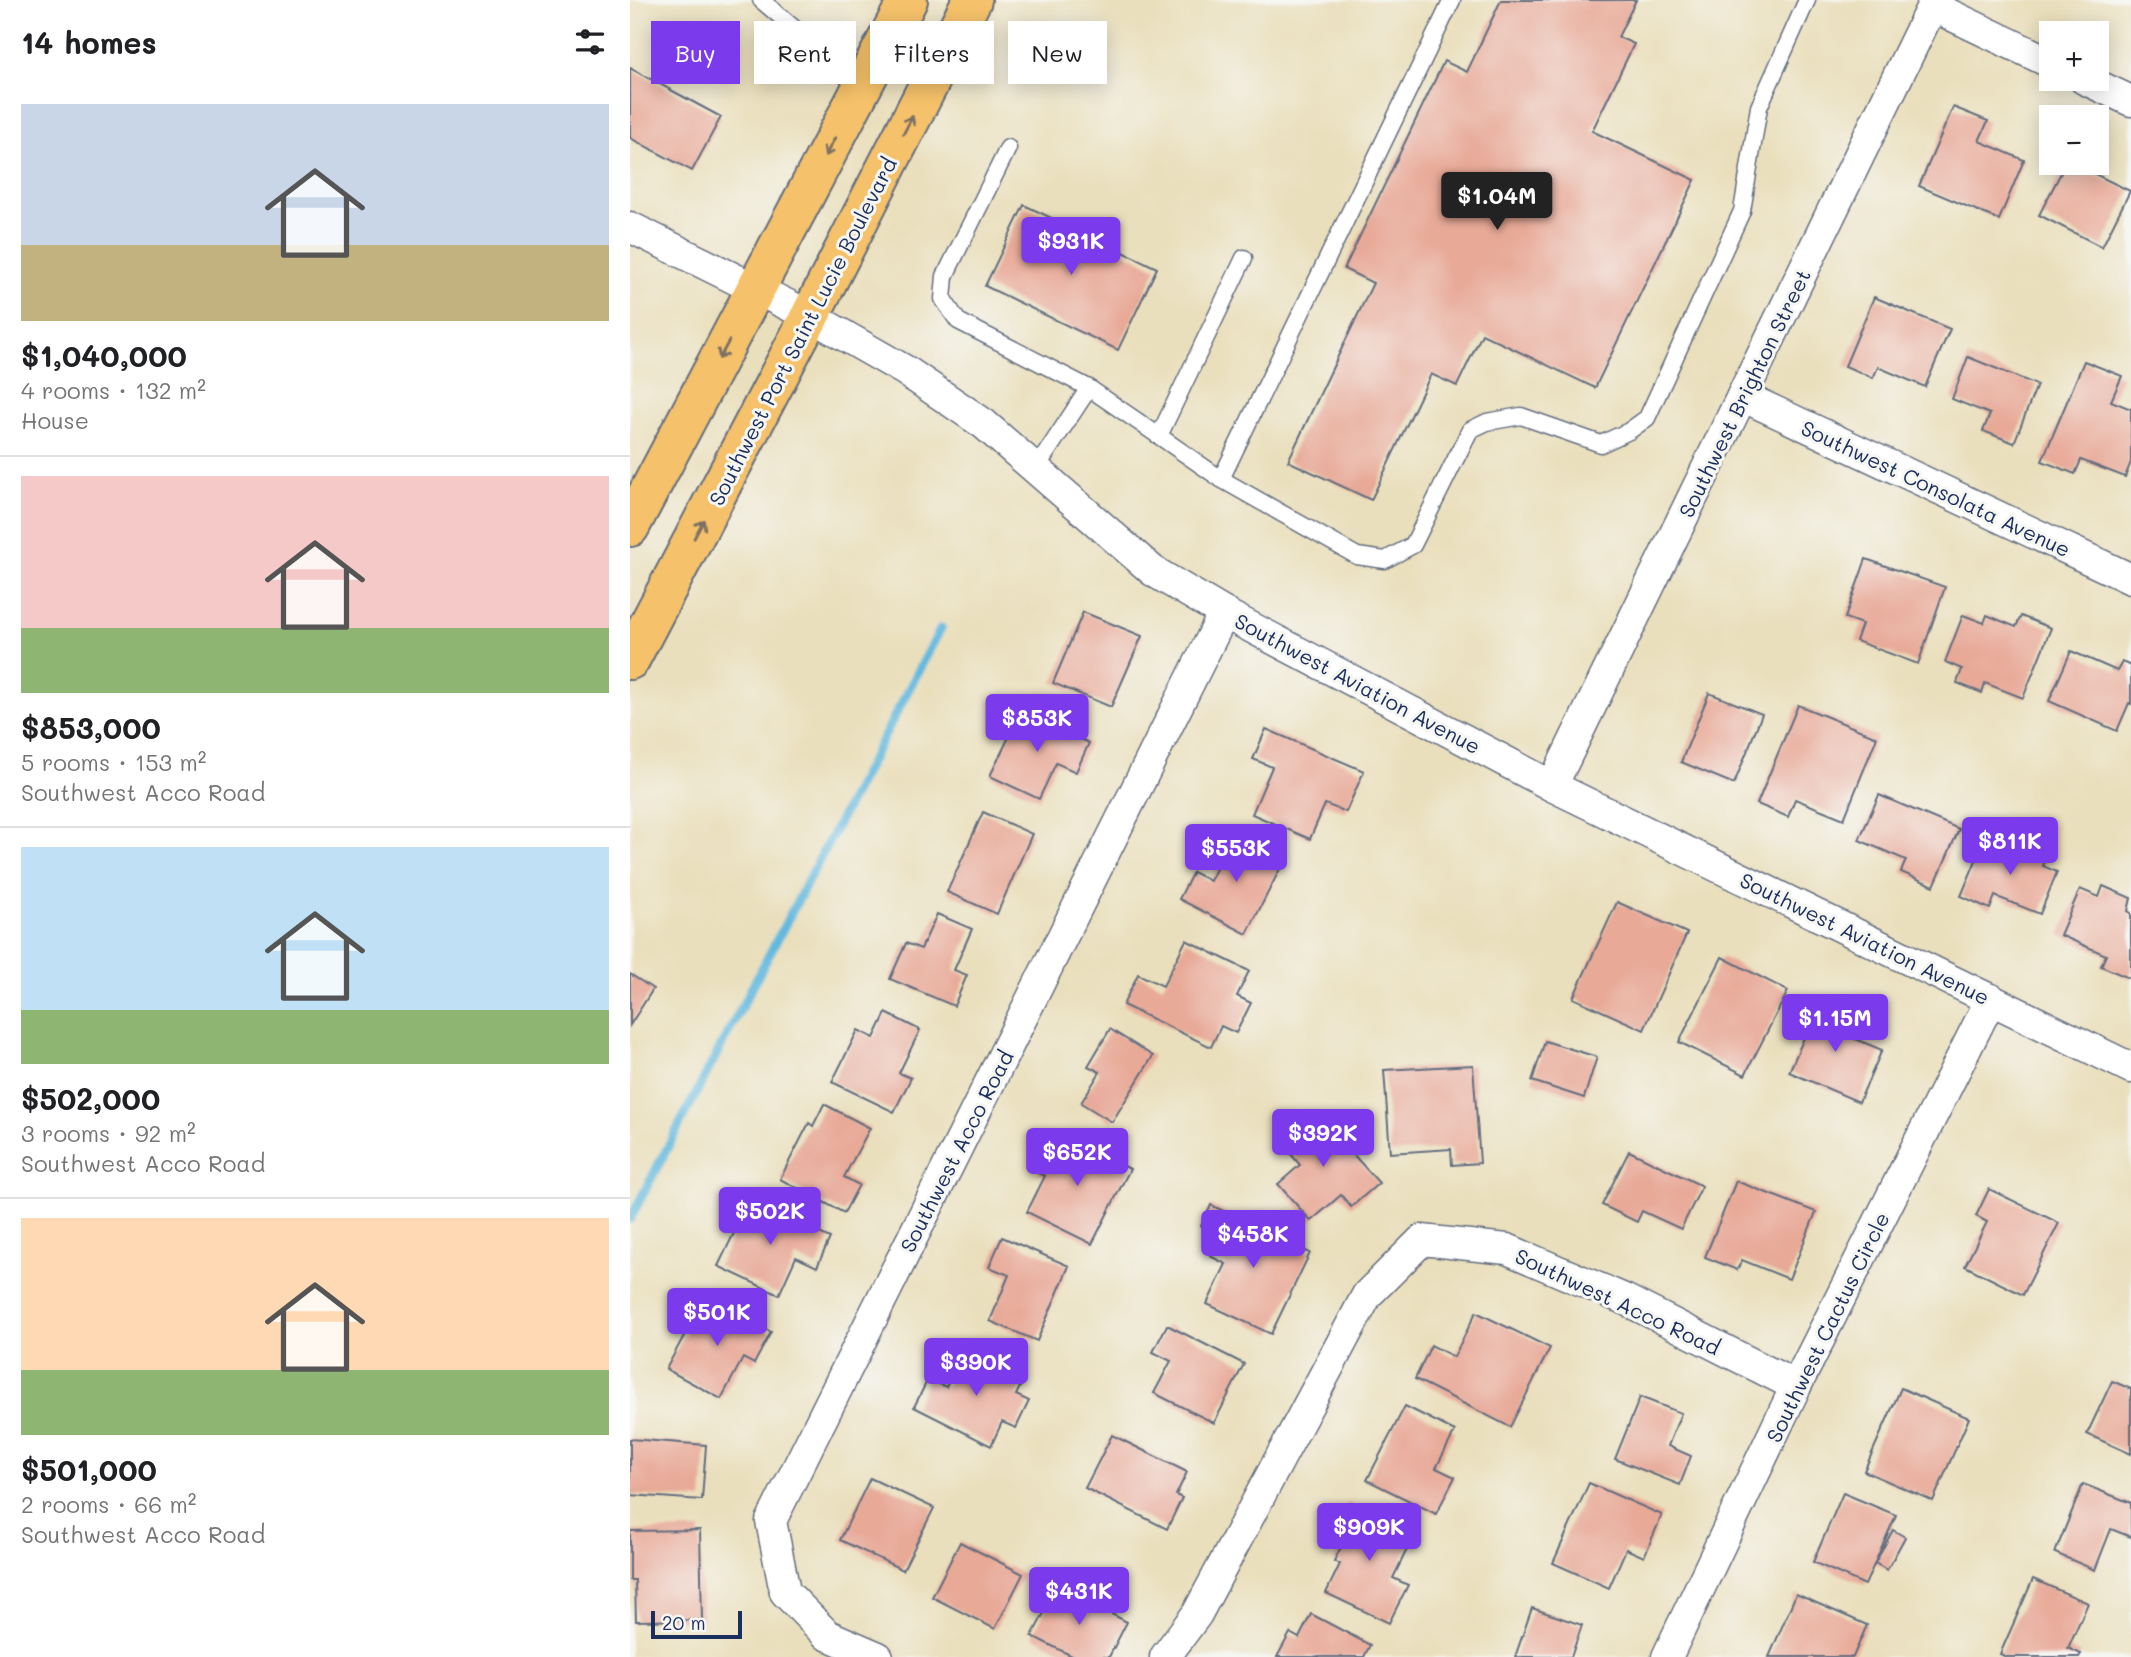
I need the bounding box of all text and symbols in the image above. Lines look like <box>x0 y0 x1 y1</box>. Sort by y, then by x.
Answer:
chip: Buy <box>651 21 740 84</box>
chip: Rent <box>754 21 856 84</box>
chip: Filters <box>870 21 994 84</box>
chip: New <box>1008 21 1107 84</box>
map controls <box>2039 21 2109 175</box>
button: + <box>2039 21 2109 91</box>
text: 14 homes <box>21 22 157 62</box>
icon: filters <box>571 23 609 61</box>
button: − <box>2039 105 2109 175</box>
one-way arrow <box>902 115 916 136</box>
one-way arrow <box>823 136 837 157</box>
icon: home <box>252 150 378 276</box>
street label: Southwest Port Saint Lucie Boulevard <box>702 152 902 510</box>
pin: $1.04M <box>1440 173 1554 232</box>
text: $1.04M <box>1457 180 1537 210</box>
pin: $931K <box>1022 218 1120 277</box>
text: $931K <box>1037 225 1105 255</box>
street label: Southwest Brighton Street <box>1672 264 1816 522</box>
text: $1,040,000 <box>21 335 187 375</box>
one-way arrow <box>716 339 730 359</box>
text: 4 rooms · 132 m² <box>21 375 206 405</box>
text: House <box>21 405 89 435</box>
street label: Southwest Consolata Avenue <box>1797 414 2075 562</box>
one-way arrow <box>693 519 706 540</box>
icon: home <box>252 522 378 648</box>
street label: Southwest Aviation Avenue <box>1230 607 1486 759</box>
pin: $853K <box>988 694 1086 754</box>
text: $853K <box>1002 702 1072 732</box>
text: $853,000 <box>21 707 161 747</box>
text: 5 rooms · 153 m² <box>21 747 206 777</box>
text: Southwest Acco Road <box>21 777 265 807</box>
pin: $811K <box>1961 818 2059 877</box>
pin: $553K <box>1187 824 1285 884</box>
text: $811K <box>1978 825 2042 855</box>
text: $553K <box>1201 832 1271 862</box>
street label: Southwest Aviation Avenue <box>1736 866 1994 1010</box>
icon: home <box>252 893 378 1019</box>
pin: $1.15M <box>1778 995 1892 1054</box>
text: $1.15M <box>1798 1002 1872 1032</box>
street label: Southwest Acco Road <box>893 1046 1019 1256</box>
text: $502,000 <box>21 1078 160 1118</box>
pin: $392K <box>1274 1110 1372 1169</box>
text: $392K <box>1288 1117 1358 1147</box>
text: 3 rooms · 92 m² <box>21 1118 196 1148</box>
pin: $652K <box>1028 1128 1126 1188</box>
text: $652K <box>1042 1136 1112 1166</box>
text: Southwest Acco Road <box>21 1148 265 1178</box>
pin: $502K <box>721 1188 819 1247</box>
text: $502K <box>735 1195 805 1225</box>
street label: Southwest Cactus Circle <box>1759 1207 1895 1447</box>
pin: $458K <box>1204 1210 1302 1270</box>
text: $458K <box>1217 1218 1289 1248</box>
street label: Southwest Acco Road <box>1511 1242 1725 1360</box>
icon: home <box>252 1264 378 1390</box>
pin: $501K <box>668 1288 766 1348</box>
text: $501K <box>683 1296 751 1326</box>
pin: $390K <box>927 1338 1025 1398</box>
text: $390K <box>940 1346 1012 1376</box>
text: $501,000 <box>21 1449 157 1489</box>
text: 2 rooms · 66 m² <box>21 1489 196 1519</box>
pin: $909K <box>1320 1504 1418 1563</box>
text: $909K <box>1333 1511 1405 1541</box>
text: Southwest Acco Road <box>21 1519 265 1549</box>
pin: $431K <box>1030 1568 1128 1627</box>
text: $431K <box>1045 1575 1113 1605</box>
scale bar <box>651 1608 742 1640</box>
text: 20 m <box>662 1610 706 1635</box>

